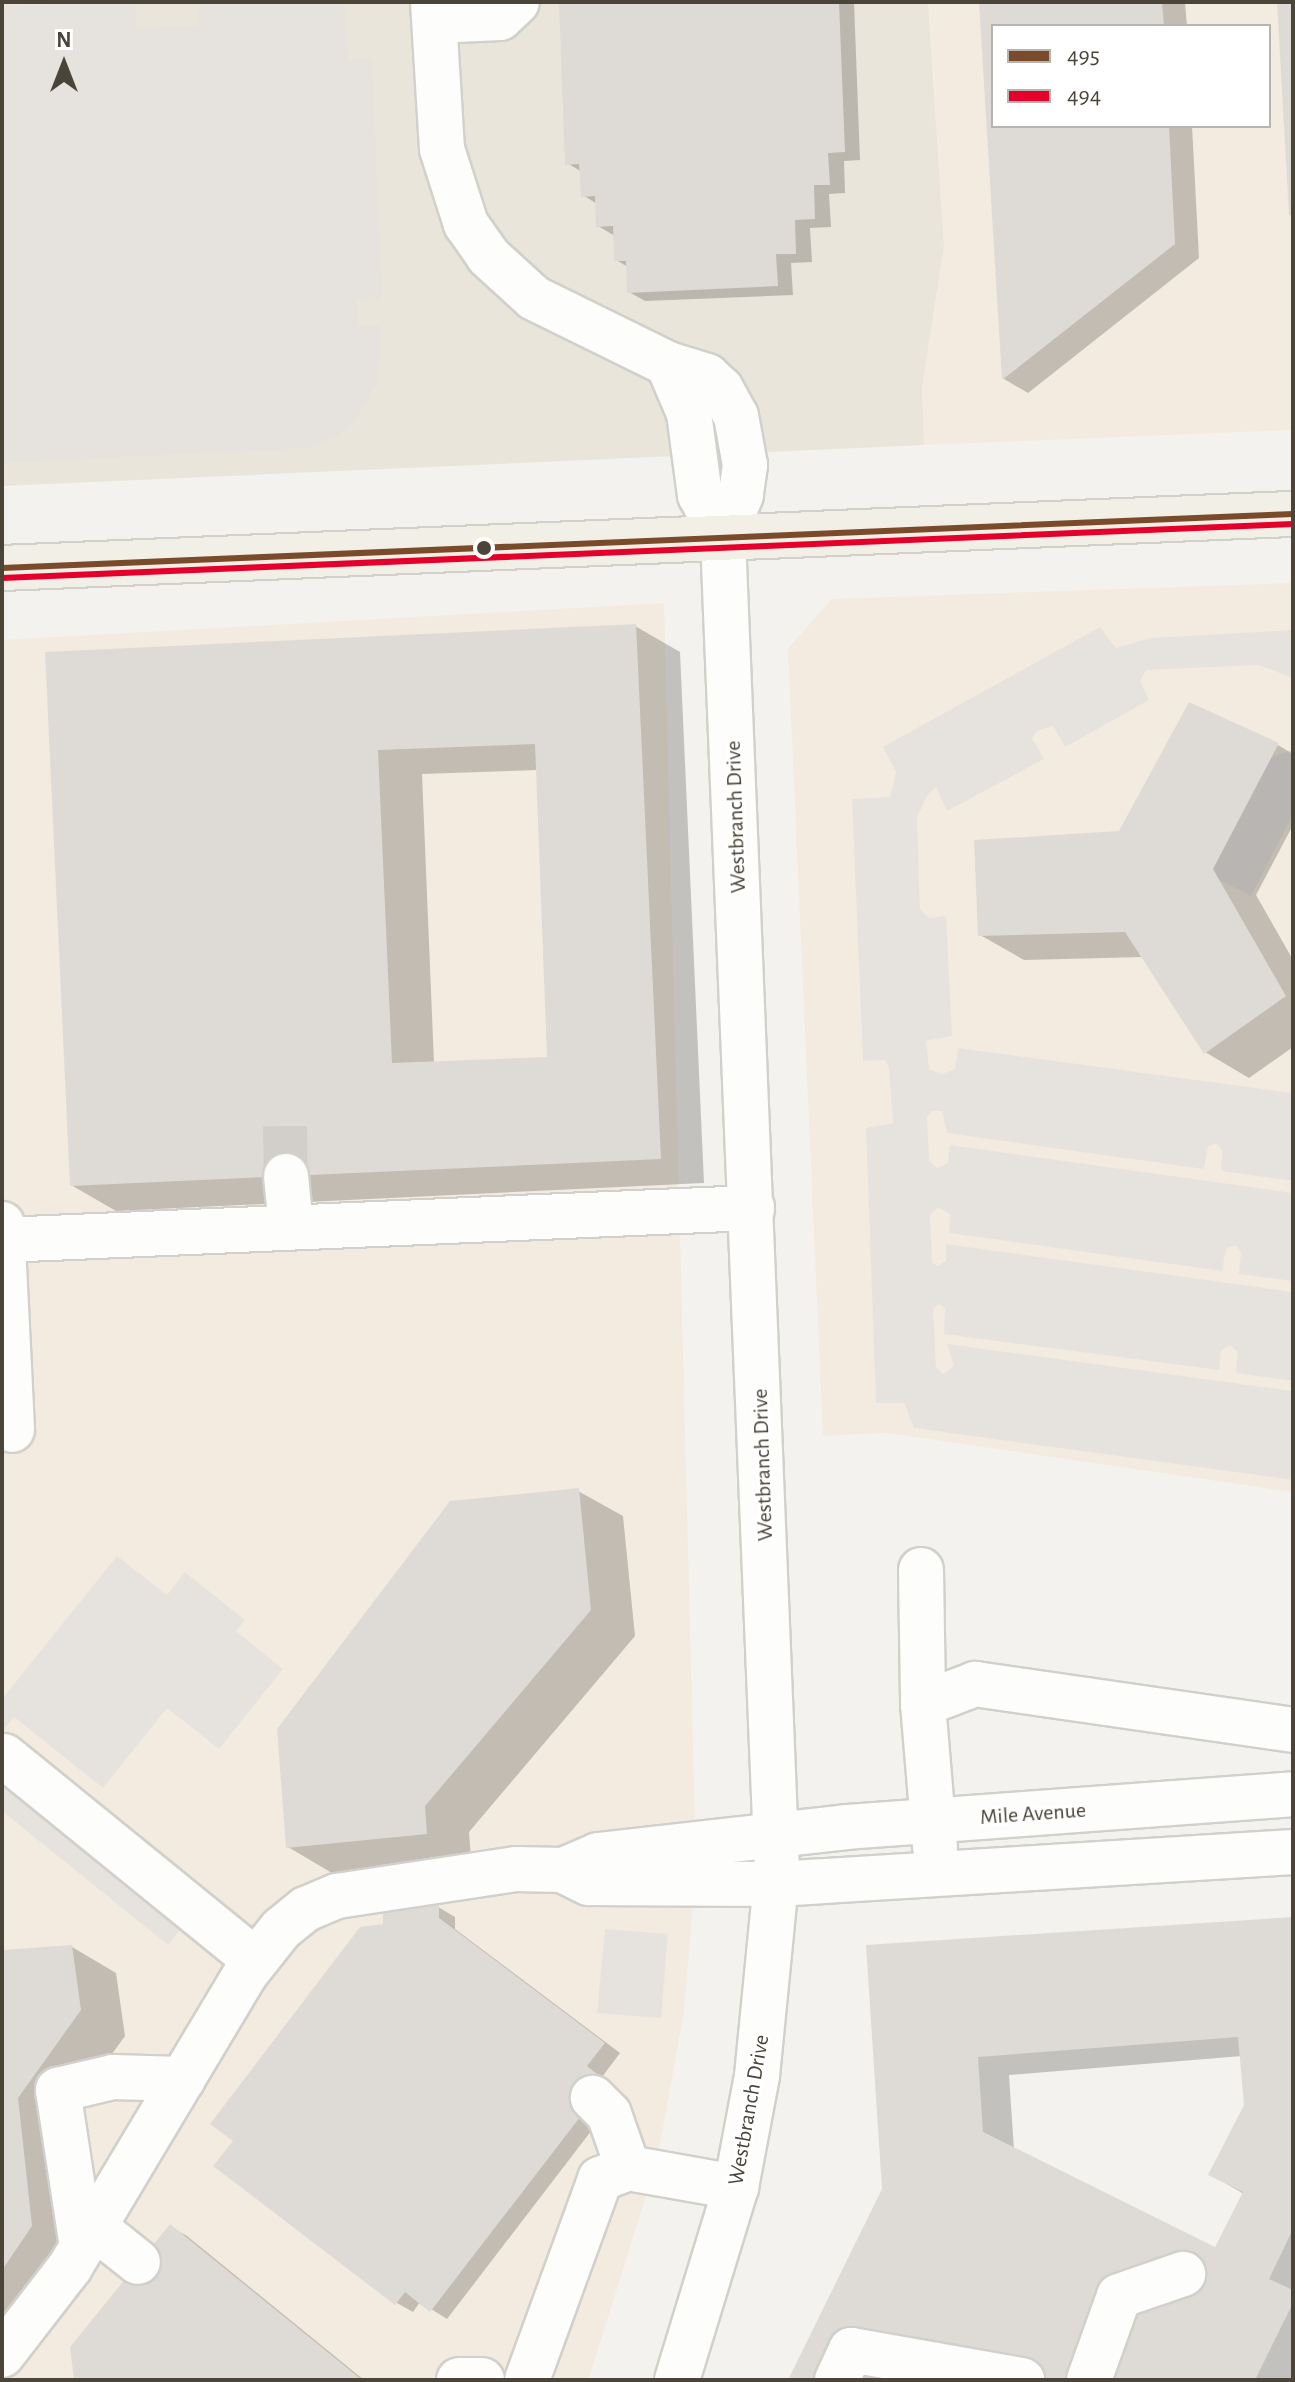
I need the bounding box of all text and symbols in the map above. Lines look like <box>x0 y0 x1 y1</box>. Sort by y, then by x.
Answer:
north arrow <box>24 24 104 104</box>
legend <box>991 24 1271 128</box>
text: N <box>56 29 72 51</box>
text: 495 <box>1067 44 1100 68</box>
text: 494 <box>1067 84 1101 108</box>
unlabelled marker <box>476 540 492 556</box>
street label: Westbranch Drive <box>720 740 752 894</box>
street label: Westbranch Drive <box>747 1388 779 1542</box>
street label: Mile Avenue <box>979 1797 1087 1831</box>
street label: Westbranch Drive <box>723 2033 775 2187</box>

